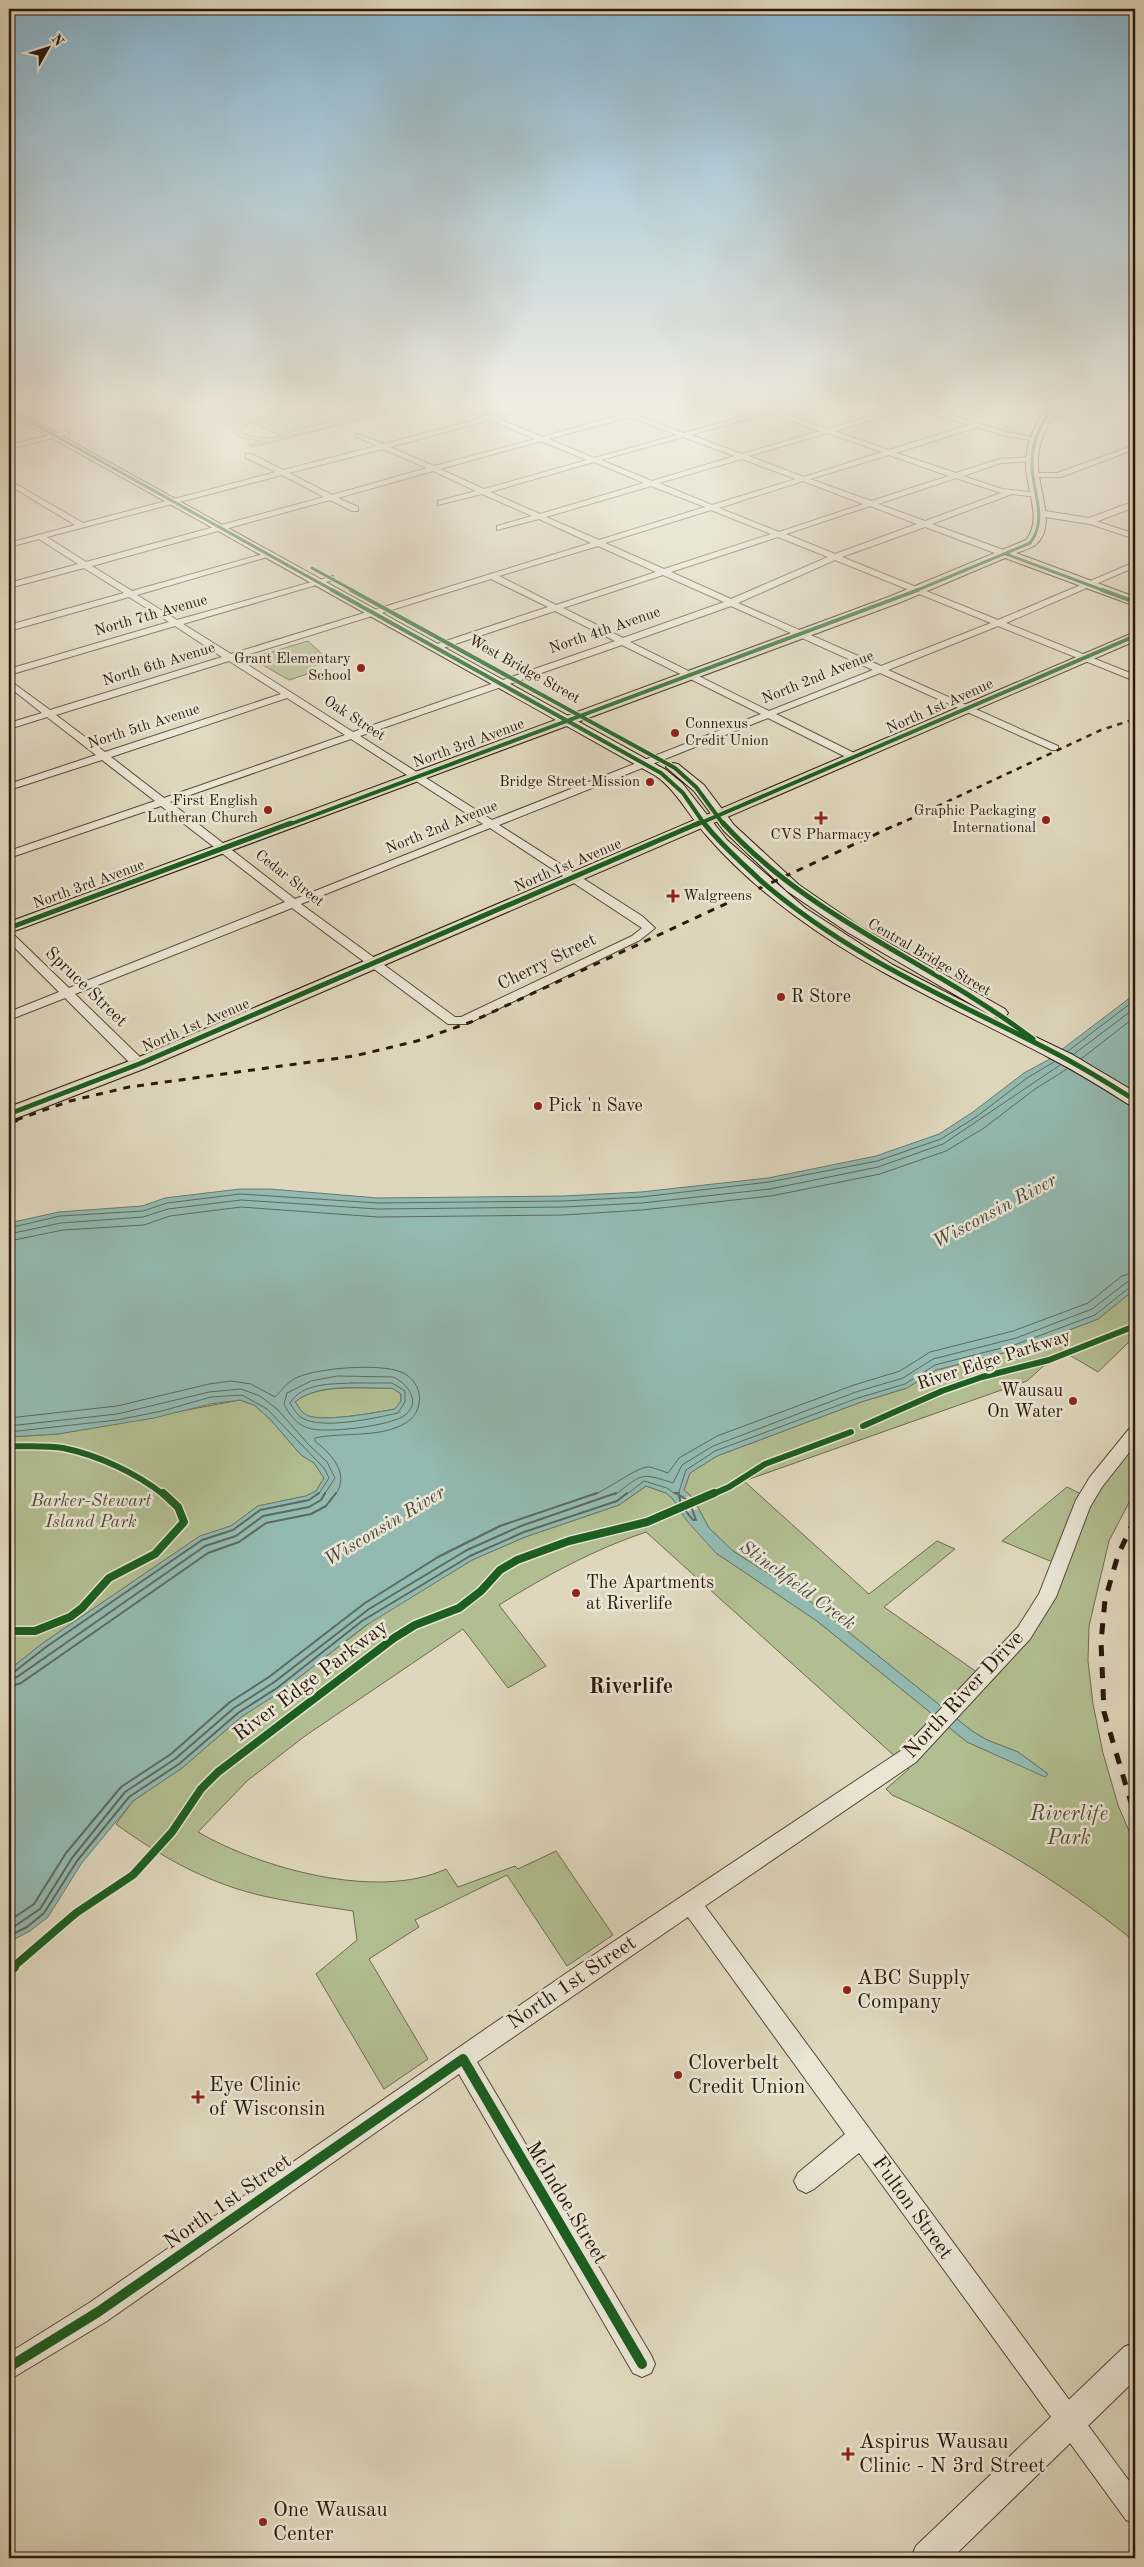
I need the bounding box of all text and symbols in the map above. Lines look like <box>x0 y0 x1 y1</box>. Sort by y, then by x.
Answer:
north arrow <box>22 22 72 72</box>
text: N <box>49 32 66 49</box>
street label: North 7th Avenue <box>93 593 209 639</box>
street label: North 4th Avenue <box>547 605 663 657</box>
street label: West Bridge Street <box>466 633 582 707</box>
street label: North 6th Avenue <box>101 641 217 689</box>
street label: North 2nd Avenue <box>760 649 876 707</box>
place label: Grant Elementary School <box>234 652 351 684</box>
marker: Grant Elementary School <box>355 662 367 674</box>
street label: North 1st Avenue <box>884 677 996 737</box>
street label: Oak Street <box>321 694 387 744</box>
street label: North 5th Avenue <box>86 702 202 752</box>
street label: North 3rd Avenue <box>411 717 527 771</box>
place label: Connexus Credit Union <box>685 717 769 749</box>
marker: Connexus Credit Union <box>669 727 681 739</box>
place label: Bridge Street Mission <box>499 775 640 790</box>
marker: Bridge Street Mission <box>644 776 656 788</box>
place label: First English Lutheran Church <box>147 794 258 826</box>
street label: North 2nd Avenue <box>384 799 500 857</box>
marker: First English Lutheran Church <box>262 804 274 816</box>
place label: Graphic Packaging International <box>914 804 1036 836</box>
marker: CVS Pharmacy <box>815 812 827 824</box>
marker: Graphic Packaging International <box>1040 814 1052 826</box>
place label: CVS Pharmacy <box>771 828 871 843</box>
street label: North 1st Avenue <box>512 837 624 895</box>
street label: Cedar Street <box>252 848 326 910</box>
street label: North 3rd Avenue <box>31 858 147 912</box>
place label: Walgreens <box>683 889 752 904</box>
marker: Walgreens <box>667 890 679 902</box>
street label: Central Bridge Street <box>865 917 993 999</box>
street label: Cherry Street <box>495 930 599 994</box>
street label: Spruce Street <box>41 944 131 1030</box>
place label: R Store <box>791 988 851 1006</box>
marker: R Store <box>775 991 787 1003</box>
street label: North 1st Avenue <box>140 997 252 1055</box>
place label: Pick 'n Save <box>548 1097 643 1115</box>
marker: Pick 'n Save <box>532 1100 544 1112</box>
water label: Wisconsin River <box>930 1171 1061 1253</box>
street label: River Edge Parkway <box>915 1326 1074 1393</box>
place label: Wausau On Water <box>987 1382 1064 1421</box>
marker: Wausau On Water <box>1067 1395 1079 1407</box>
water label: Wisconsin River <box>321 1483 449 1571</box>
park label: Barker-Stewart Island Park <box>30 1492 152 1531</box>
water label: Stinchfield Creek <box>736 1538 858 1634</box>
place label: The Apartments at Riverlife <box>586 1574 714 1613</box>
marker: The Apartments at Riverlife <box>570 1587 582 1599</box>
street label: River Edge Parkway <box>230 1616 392 1746</box>
street label: North River Drive <box>900 1627 1028 1763</box>
district label: Riverlife <box>589 1676 673 1698</box>
park label: Riverlife Park <box>1029 1804 1108 1849</box>
street label: North 1st Street <box>504 1932 640 2034</box>
place label: ABC Supply Company <box>857 1968 970 2013</box>
marker: ABC Supply Company <box>841 1984 853 1996</box>
place label: Cloverbelt Credit Union <box>688 2053 805 2098</box>
marker: Cloverbelt Credit Union <box>672 2069 684 2081</box>
place label: Eye Clinic of Wisconsin <box>209 2075 326 2120</box>
marker: Eye Clinic of Wisconsin <box>191 2090 205 2104</box>
street label: McIndoe Street <box>521 2138 611 2268</box>
street label: North 1st Street <box>161 2150 295 2254</box>
street label: Fulton Street <box>868 2153 956 2263</box>
place label: Aspirus Wausau Clinic - N 3rd Street <box>859 2432 1045 2477</box>
marker: Aspirus Wausau Clinic - N 3rd Street <box>841 2447 855 2461</box>
place label: One Wausau Center <box>273 2500 388 2545</box>
marker: One Wausau Center <box>257 2516 269 2528</box>

